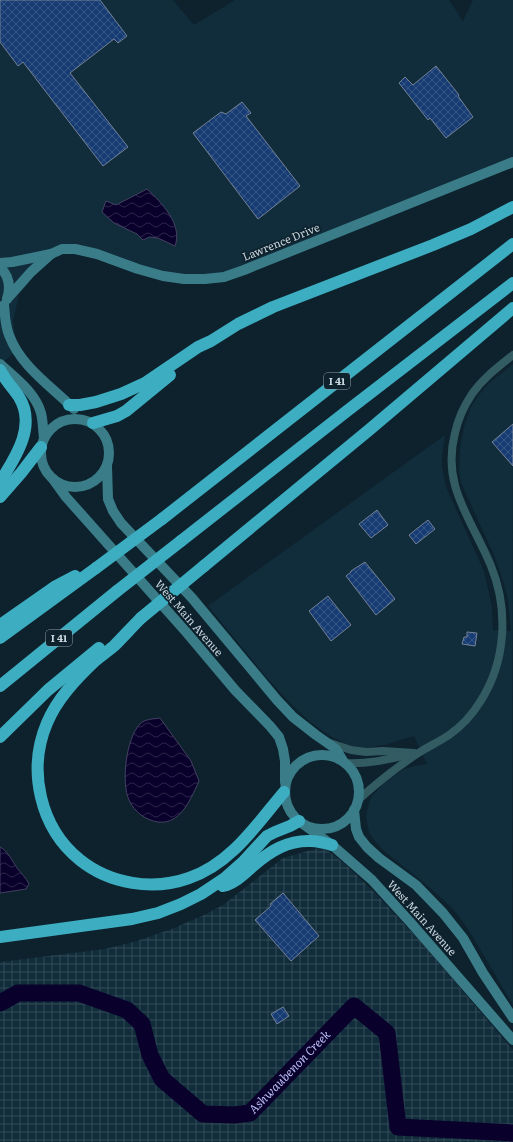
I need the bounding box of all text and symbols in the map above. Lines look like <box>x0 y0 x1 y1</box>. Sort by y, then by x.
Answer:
street label: Lawrence Drive <box>240 218 322 264</box>
road number: I 41 <box>324 373 350 389</box>
street label: West Main Avenue <box>152 576 228 659</box>
road number: I 41 <box>46 630 72 646</box>
street label: West Main Avenue <box>384 876 461 959</box>
water label: Ashwaubenon Creek <box>244 1025 334 1117</box>

